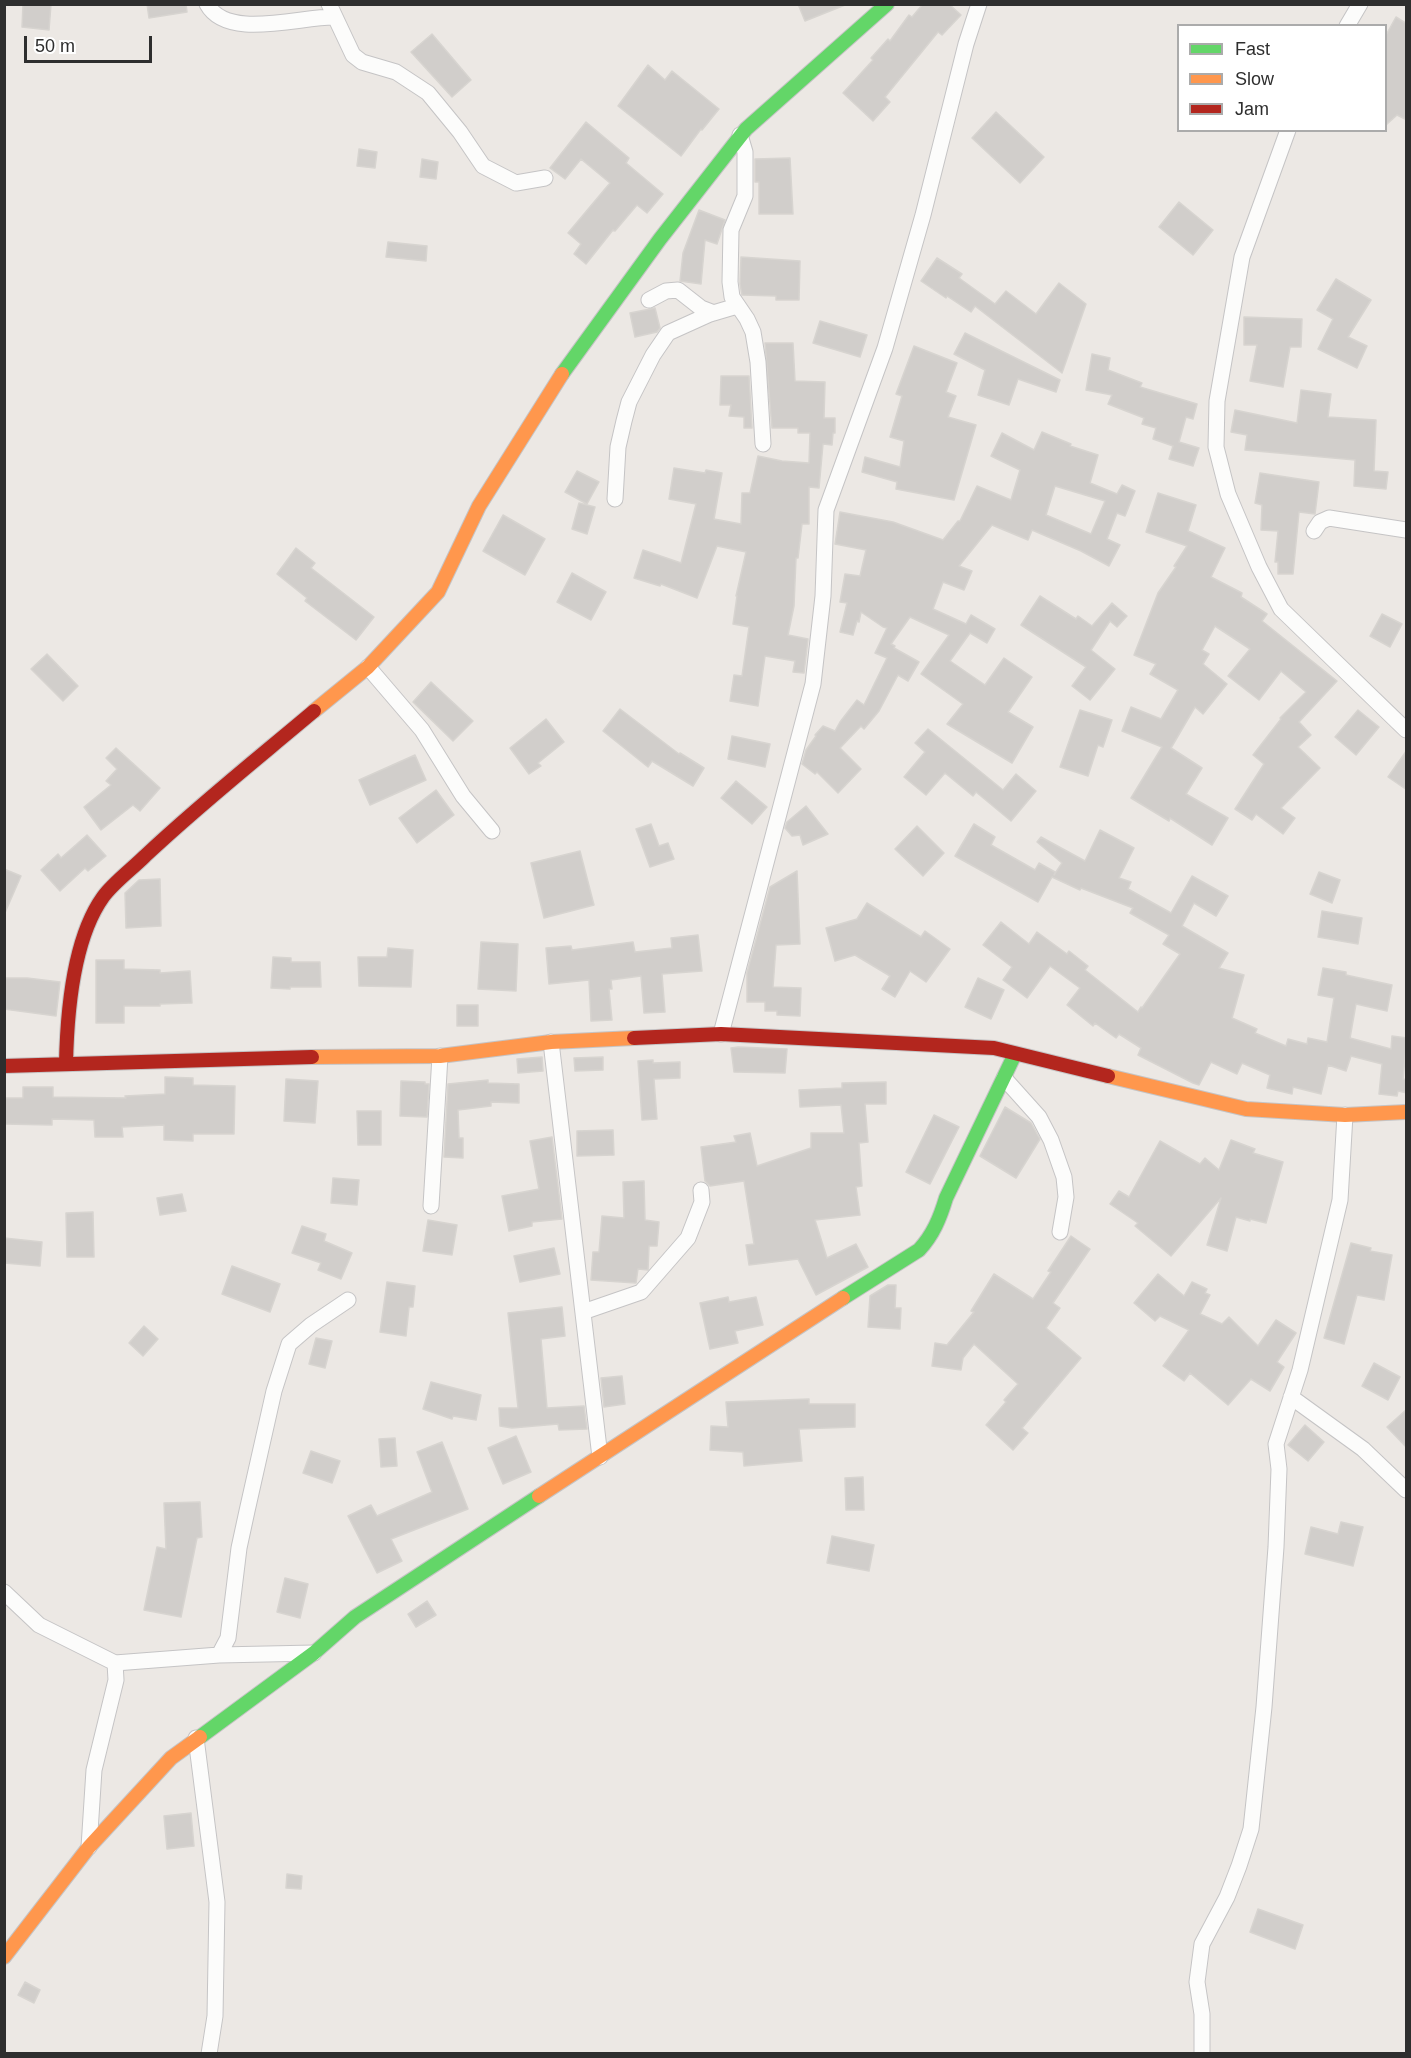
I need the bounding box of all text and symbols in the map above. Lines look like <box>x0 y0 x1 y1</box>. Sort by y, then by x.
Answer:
scale bar <box>27 24 154 62</box>
legend <box>1177 24 1387 132</box>
text: 50 m <box>35 36 75 56</box>
text: Fast <box>1235 39 1270 59</box>
text: Slow <box>1235 69 1274 89</box>
text: Jam <box>1235 99 1269 119</box>

